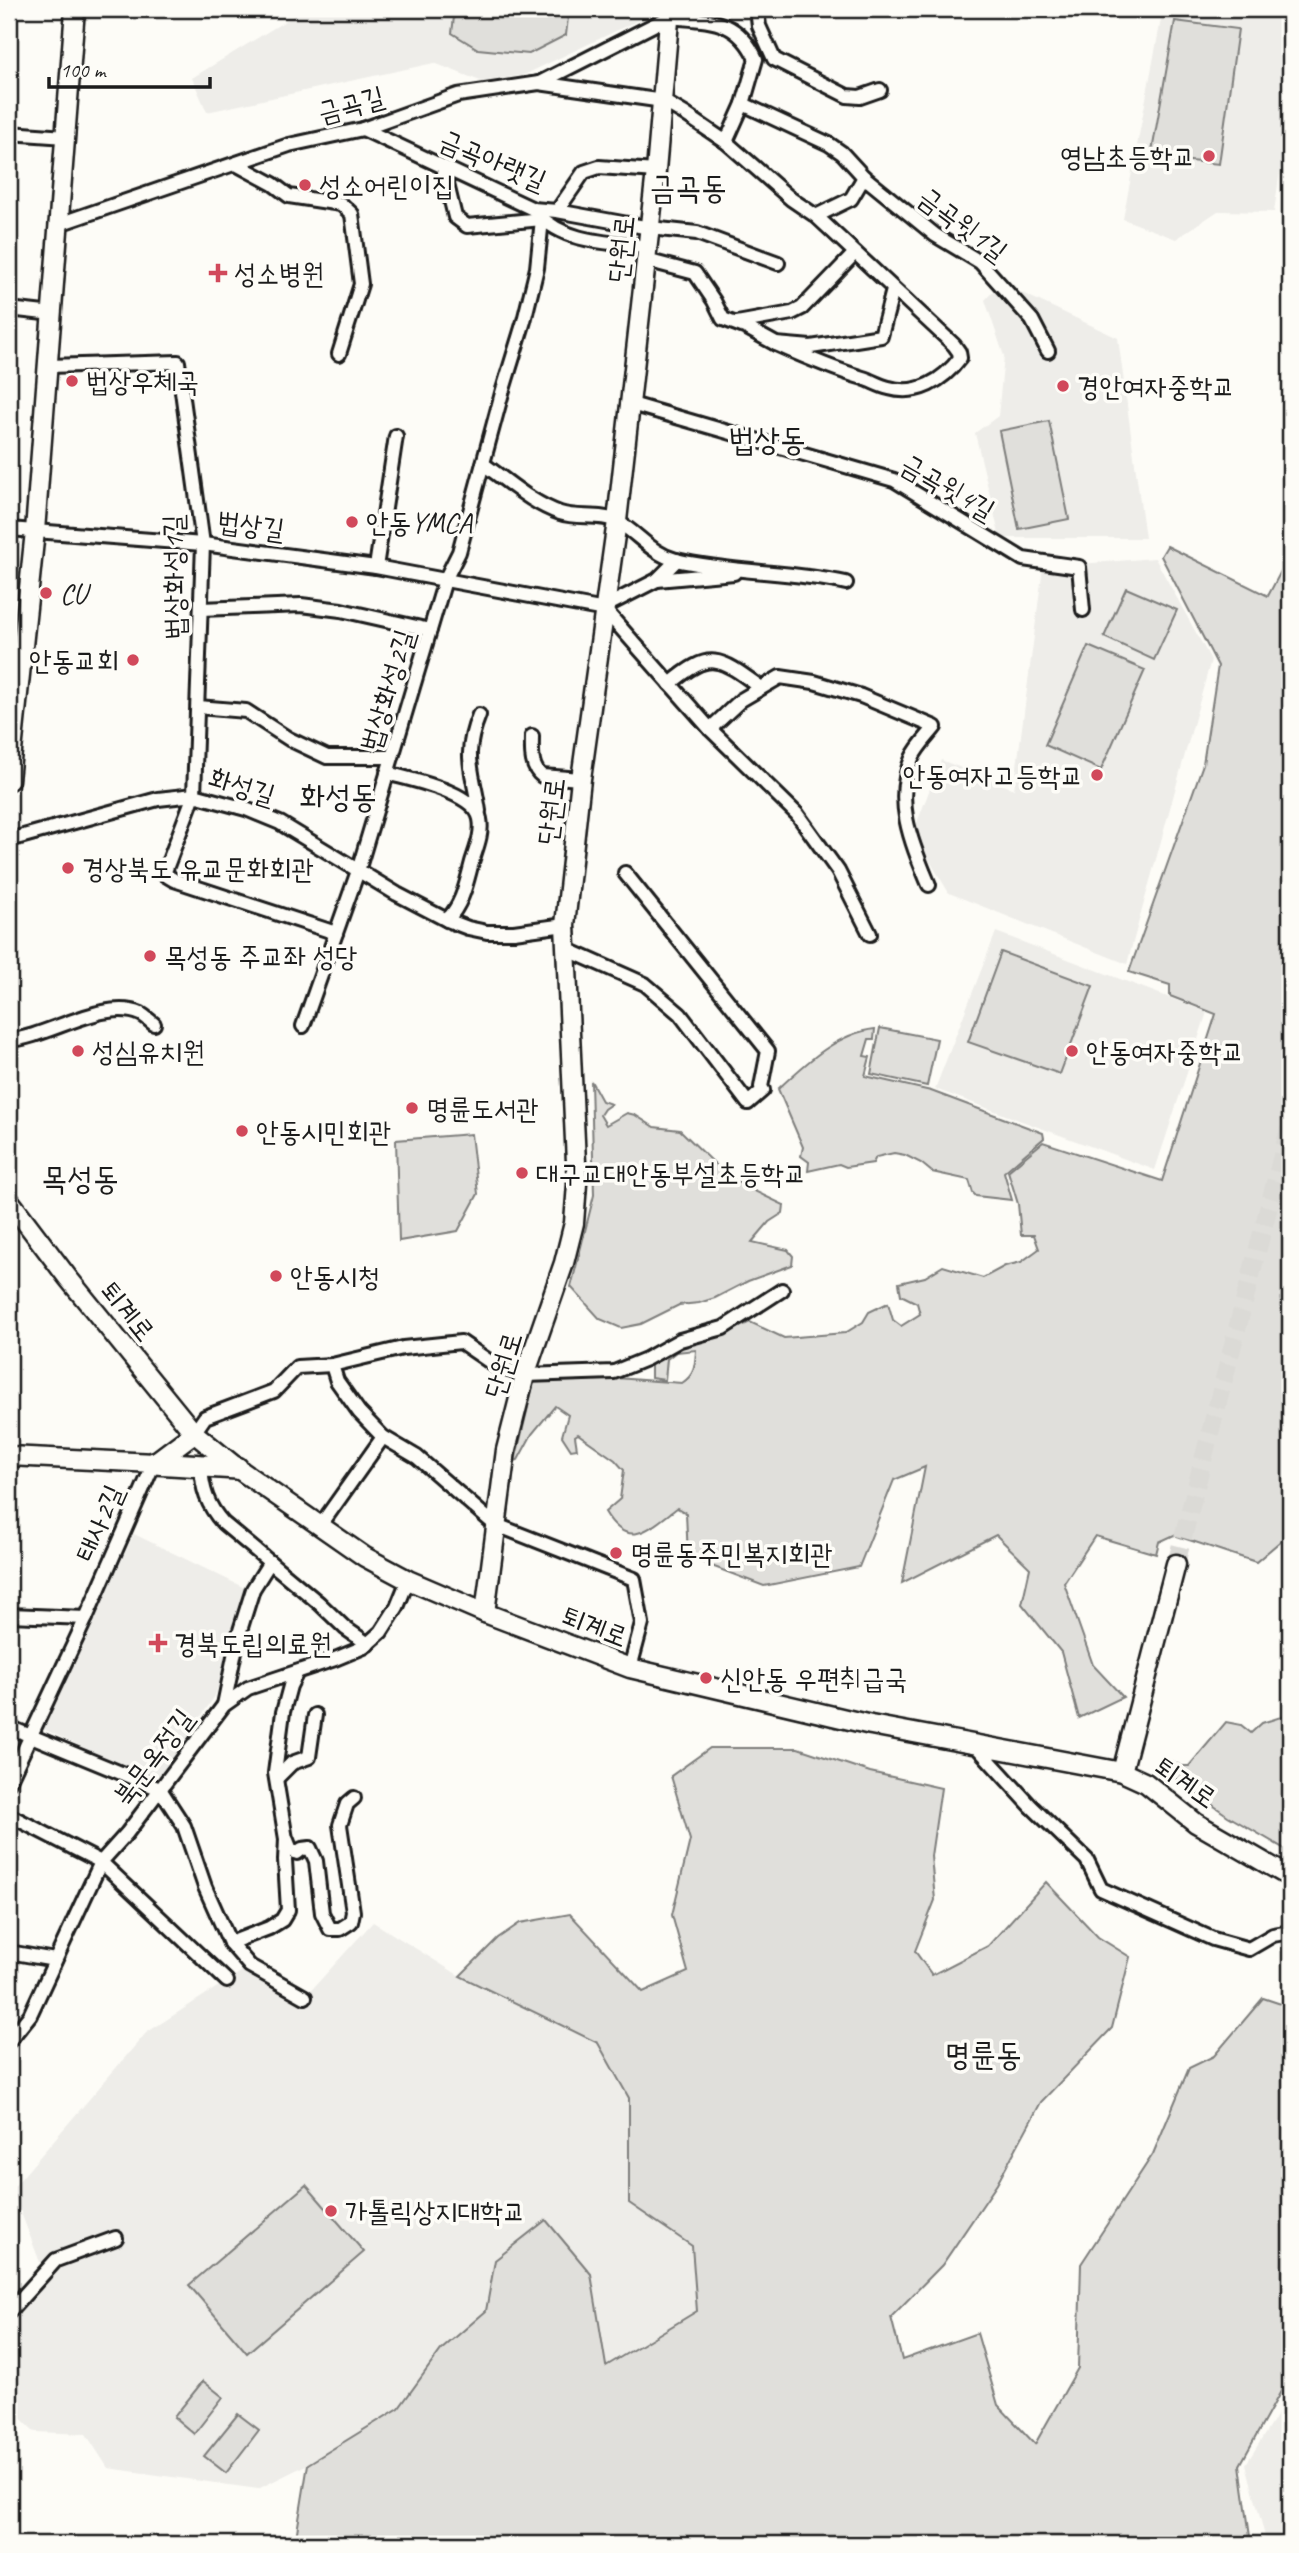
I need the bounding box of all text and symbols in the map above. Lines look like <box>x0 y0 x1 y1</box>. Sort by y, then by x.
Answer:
scale bar <box>49 46 210 90</box>
text: 100 m <box>60 57 107 83</box>
street label: 금곡길 <box>314 78 388 130</box>
street label: 금곡아랫길 <box>434 122 552 198</box>
place label: 영남초등학교 <box>1060 139 1195 174</box>
marker: 영남초등학교 <box>1201 148 1217 164</box>
district label: 금곡동 <box>649 167 727 208</box>
place label: 성소어린이집 <box>319 168 454 203</box>
marker: 성소어린이집 <box>297 177 313 193</box>
street label: 금곡윗1길 <box>911 179 1015 269</box>
street label: 단원로 <box>600 214 642 284</box>
place label: 성소병원 <box>234 256 324 291</box>
marker: 성소병원 <box>208 263 228 283</box>
place label: 법상우체국 <box>86 364 199 399</box>
place label: 경안여자중학교 <box>1077 369 1235 404</box>
marker: 법상우체국 <box>64 373 80 389</box>
marker: 경안여자중학교 <box>1055 378 1071 394</box>
district label: 법상동 <box>728 419 806 460</box>
street label: 금곡윗4길 <box>895 446 1001 528</box>
street label: 법상길 <box>215 503 287 547</box>
place label: 안동YMCA <box>366 505 474 540</box>
street label: 법상화성1길 <box>155 514 193 640</box>
marker: 안동YMCA <box>344 514 360 530</box>
place label: CU <box>60 576 92 611</box>
marker: CU <box>38 585 54 601</box>
street label: 법상화성2길 <box>352 625 422 755</box>
place label: 안동교회 <box>29 643 119 678</box>
marker: 안동교회 <box>125 652 141 668</box>
place label: 안동여자고등학교 <box>903 758 1083 793</box>
street label: 화성길 <box>205 759 279 813</box>
marker: 안동여자고등학교 <box>1089 767 1105 783</box>
street label: 단원로 <box>530 775 572 847</box>
district label: 화성동 <box>299 776 377 817</box>
place label: 경상북도 유교문화회관 <box>82 851 314 886</box>
marker: 경상북도 유교문화회관 <box>60 860 76 876</box>
place label: 목성동 주교좌 성당 <box>164 939 358 974</box>
marker: 목성동 주교좌 성당 <box>142 948 158 964</box>
place label: 성심유치원 <box>92 1034 205 1069</box>
place label: 안동여자중학교 <box>1086 1034 1244 1069</box>
marker: 성심유치원 <box>70 1043 86 1059</box>
marker: 안동여자중학교 <box>1064 1043 1080 1059</box>
place label: 명륜도서관 <box>426 1091 539 1126</box>
marker: 명륜도서관 <box>404 1100 420 1116</box>
place label: 안동시민회관 <box>256 1114 391 1149</box>
marker: 안동시민회관 <box>234 1123 250 1139</box>
place label: 대구교대안동부설초등학교 <box>536 1156 806 1191</box>
district label: 목성동 <box>41 1158 119 1199</box>
marker: 대구교대안동부설초등학교 <box>514 1165 530 1181</box>
place label: 안동시청 <box>290 1259 380 1294</box>
marker: 안동시청 <box>268 1268 284 1284</box>
street label: 퇴계로 <box>93 1274 163 1348</box>
street label: 단원로 <box>476 1328 530 1402</box>
street label: 태사2길 <box>67 1479 131 1567</box>
place label: 명륜동주민복지회관 <box>630 1536 833 1571</box>
marker: 명륜동주민복지회관 <box>608 1545 624 1561</box>
street label: 퇴계로 <box>557 1598 633 1654</box>
place label: 경북도립의료원 <box>174 1626 332 1661</box>
marker: 경북도립의료원 <box>148 1633 168 1653</box>
place label: 신안동 우편취급국 <box>720 1661 907 1696</box>
marker: 신안동 우편취급국 <box>698 1670 714 1686</box>
street label: 북문옥정길 <box>105 1701 201 1813</box>
street label: 퇴계로 <box>1148 1748 1224 1816</box>
district label: 명륜동 <box>944 2034 1022 2075</box>
place label: 가톨릭상지대학교 <box>345 2194 525 2229</box>
marker: 가톨릭상지대학교 <box>323 2203 339 2219</box>

